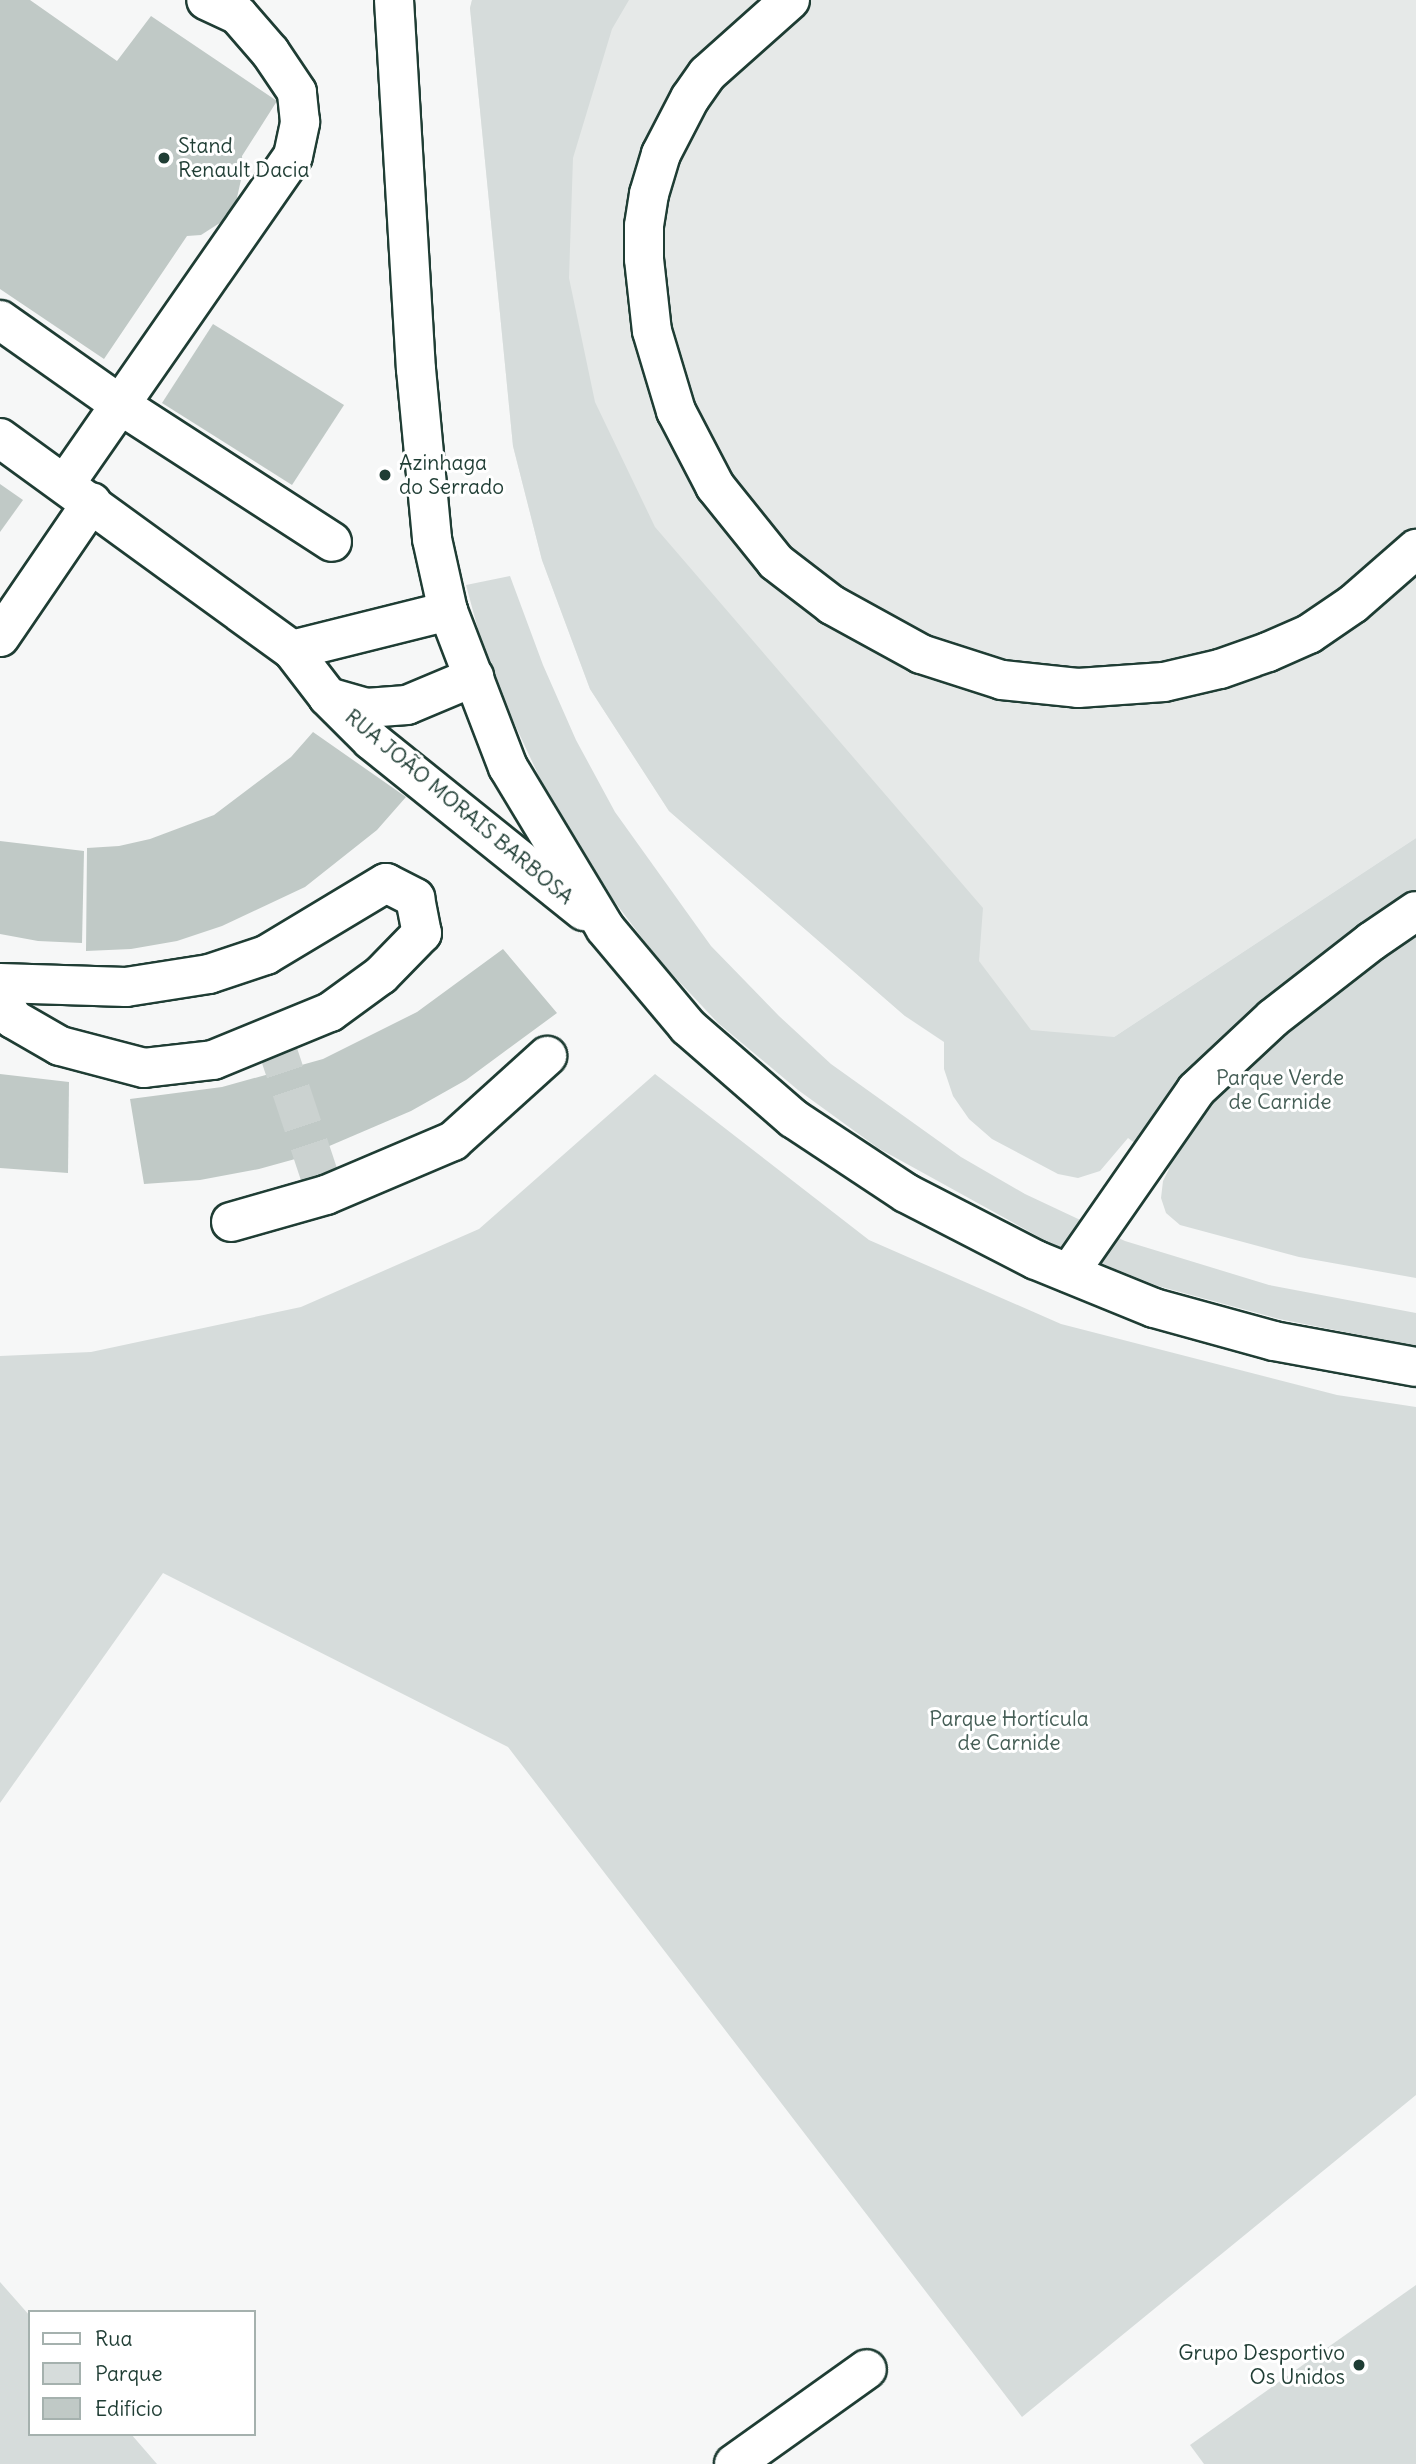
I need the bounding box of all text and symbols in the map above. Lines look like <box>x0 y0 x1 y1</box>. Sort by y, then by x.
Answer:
place label: Stand Renault Dacia <box>178 133 309 183</box>
marker: Stand Renault Dacia <box>156 150 172 166</box>
place label: Azinhaga do Serrado <box>399 450 504 500</box>
marker: Azinhaga do Serrado <box>377 467 393 483</box>
street label: RUA JOÃO MORAIS BARBOSA <box>340 704 578 910</box>
park label: Parque Verde de Carnide <box>1216 1065 1344 1115</box>
park label: Parque Hortícula de Carnide <box>929 1706 1089 1756</box>
legend <box>28 2310 256 2436</box>
text: Rua <box>95 2325 132 2352</box>
place label: Grupo Desportivo Os Unidos <box>1178 2340 1345 2390</box>
marker: Grupo Desportivo Os Unidos <box>1351 2357 1367 2373</box>
text: Parque <box>95 2360 163 2387</box>
text: Edifício <box>95 2395 163 2422</box>

